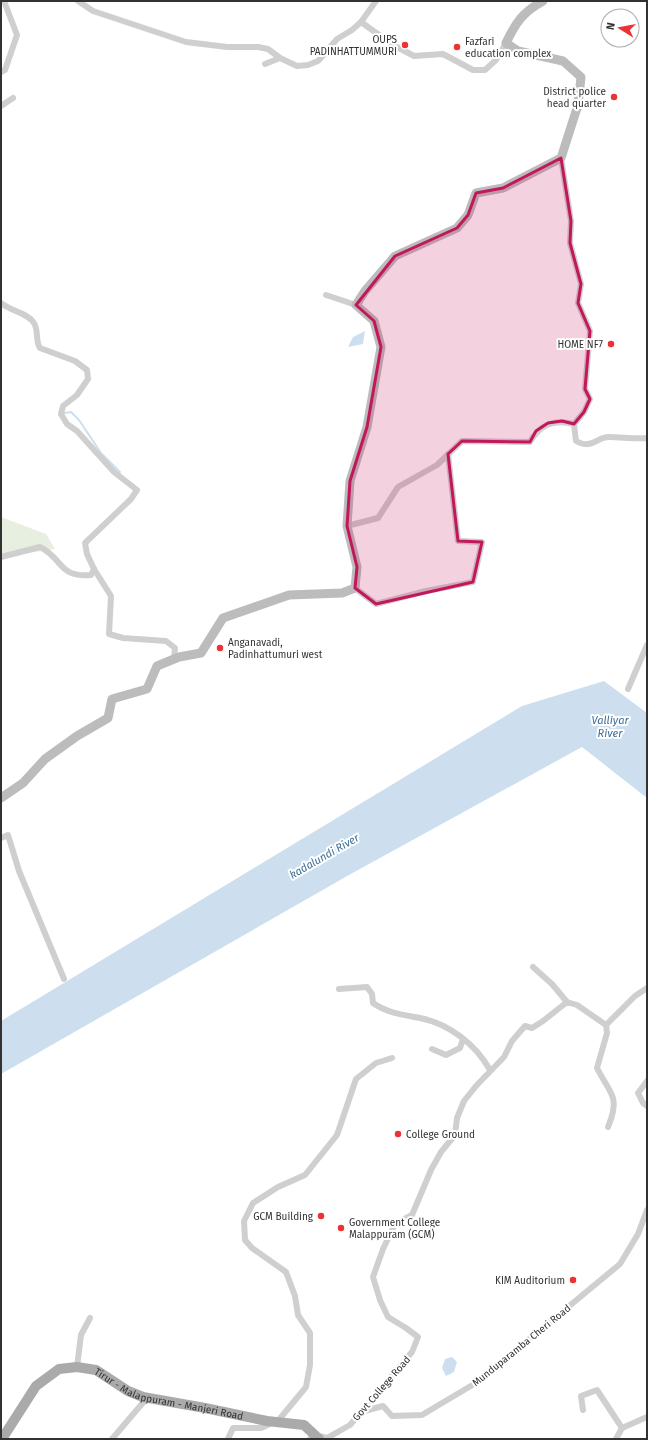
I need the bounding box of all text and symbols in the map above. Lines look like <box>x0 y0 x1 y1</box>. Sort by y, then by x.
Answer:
north arrow <box>600 8 640 48</box>
text: N <box>604 21 618 31</box>
place label: OUPS PADINHATTUMMURI <box>310 34 398 58</box>
place label: Fazfari education complex <box>465 36 551 60</box>
marker: OUPS PADINHATTUMMURI <box>400 40 410 50</box>
marker: Fazfari education complex <box>452 42 462 52</box>
place label: District police head quarter <box>543 86 606 110</box>
marker: District police head quarter <box>609 92 619 102</box>
place label: HOME NF7 <box>557 339 604 351</box>
marker: HOME NF7 <box>606 339 616 349</box>
place label: Anganavadi, Padinhattumuri west <box>228 637 323 661</box>
marker: Anganavadi, Padinhattumuri west <box>215 643 225 653</box>
water label: Valliyar River <box>591 714 629 740</box>
water label: kadalundi River <box>287 831 362 882</box>
marker: College Ground <box>393 1129 403 1139</box>
place label: College Ground <box>406 1129 475 1141</box>
place label: GCM Building <box>253 1211 314 1223</box>
marker: GCM Building <box>316 1211 326 1221</box>
place label: Government College Malappuram (GCM) <box>349 1217 440 1241</box>
marker: Government College Malappuram (GCM) <box>336 1223 346 1233</box>
place label: KIM Auditorium <box>495 1275 565 1287</box>
marker: KIM Auditorium <box>568 1275 578 1285</box>
street label: Munduparamba Cheri Road <box>470 1302 573 1389</box>
street label: Govt College Road <box>350 1354 413 1424</box>
street label: Tirur - Malappuram - Manjeri Road <box>92 1366 244 1423</box>

